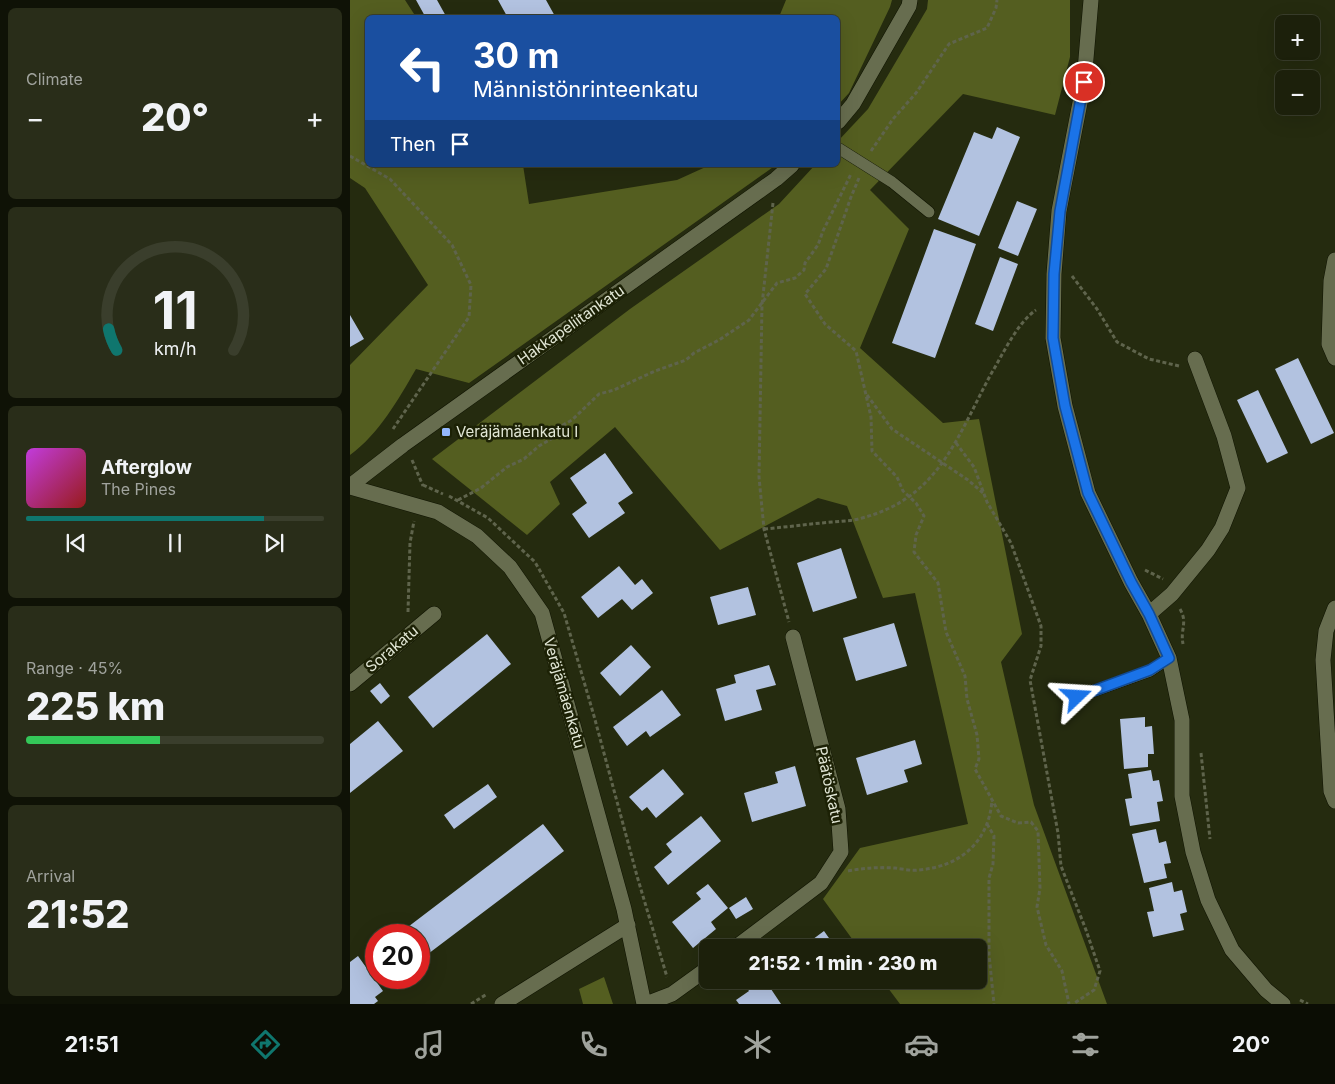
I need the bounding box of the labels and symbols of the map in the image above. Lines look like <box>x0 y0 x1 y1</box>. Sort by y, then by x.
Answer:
pin <box>1063 61 1105 103</box>
street label: Hakkapeliitankatu <box>514 281 628 369</box>
place label: Veräjämäenkatu I <box>456 422 578 441</box>
marker: Veräjämäenkatu I <box>440 426 452 438</box>
street label: Sorakatu <box>361 621 422 676</box>
street label: Veräjämäenkatu <box>540 635 589 750</box>
position arrow <box>1050 670 1102 722</box>
street label: Päätöskatu <box>812 745 847 825</box>
speed limit sign: 20 <box>365 924 430 989</box>

